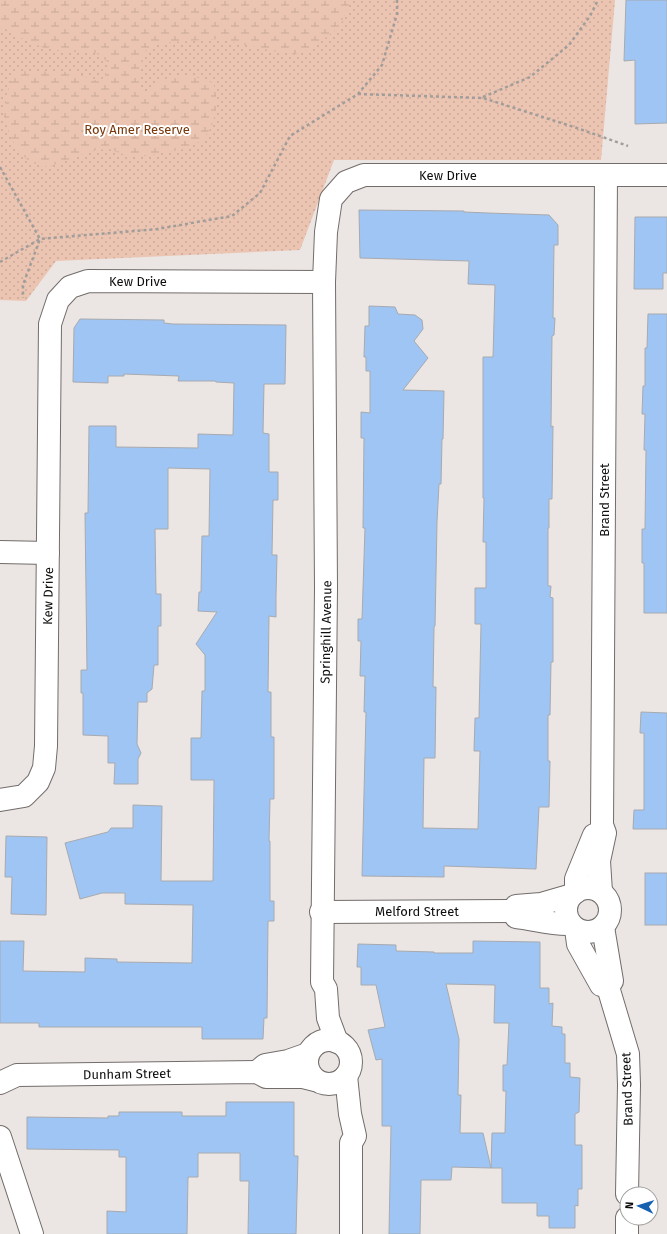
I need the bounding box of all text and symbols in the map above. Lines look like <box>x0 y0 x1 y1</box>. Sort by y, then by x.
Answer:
park label: Roy Amer Reserve <box>84 122 190 137</box>
street label: Kew Drive <box>419 168 477 183</box>
street label: Kew Drive <box>109 274 167 289</box>
street label: Brand Street <box>597 463 612 537</box>
street label: Kew Drive <box>40 567 56 625</box>
street label: Springhill Avenue <box>318 580 334 684</box>
street label: Melford Street <box>375 904 459 919</box>
street label: Brand Street <box>618 1052 636 1126</box>
street label: Dunham Street <box>83 1066 171 1082</box>
north arrow <box>619 1186 659 1226</box>
text: N <box>623 1201 636 1209</box>

